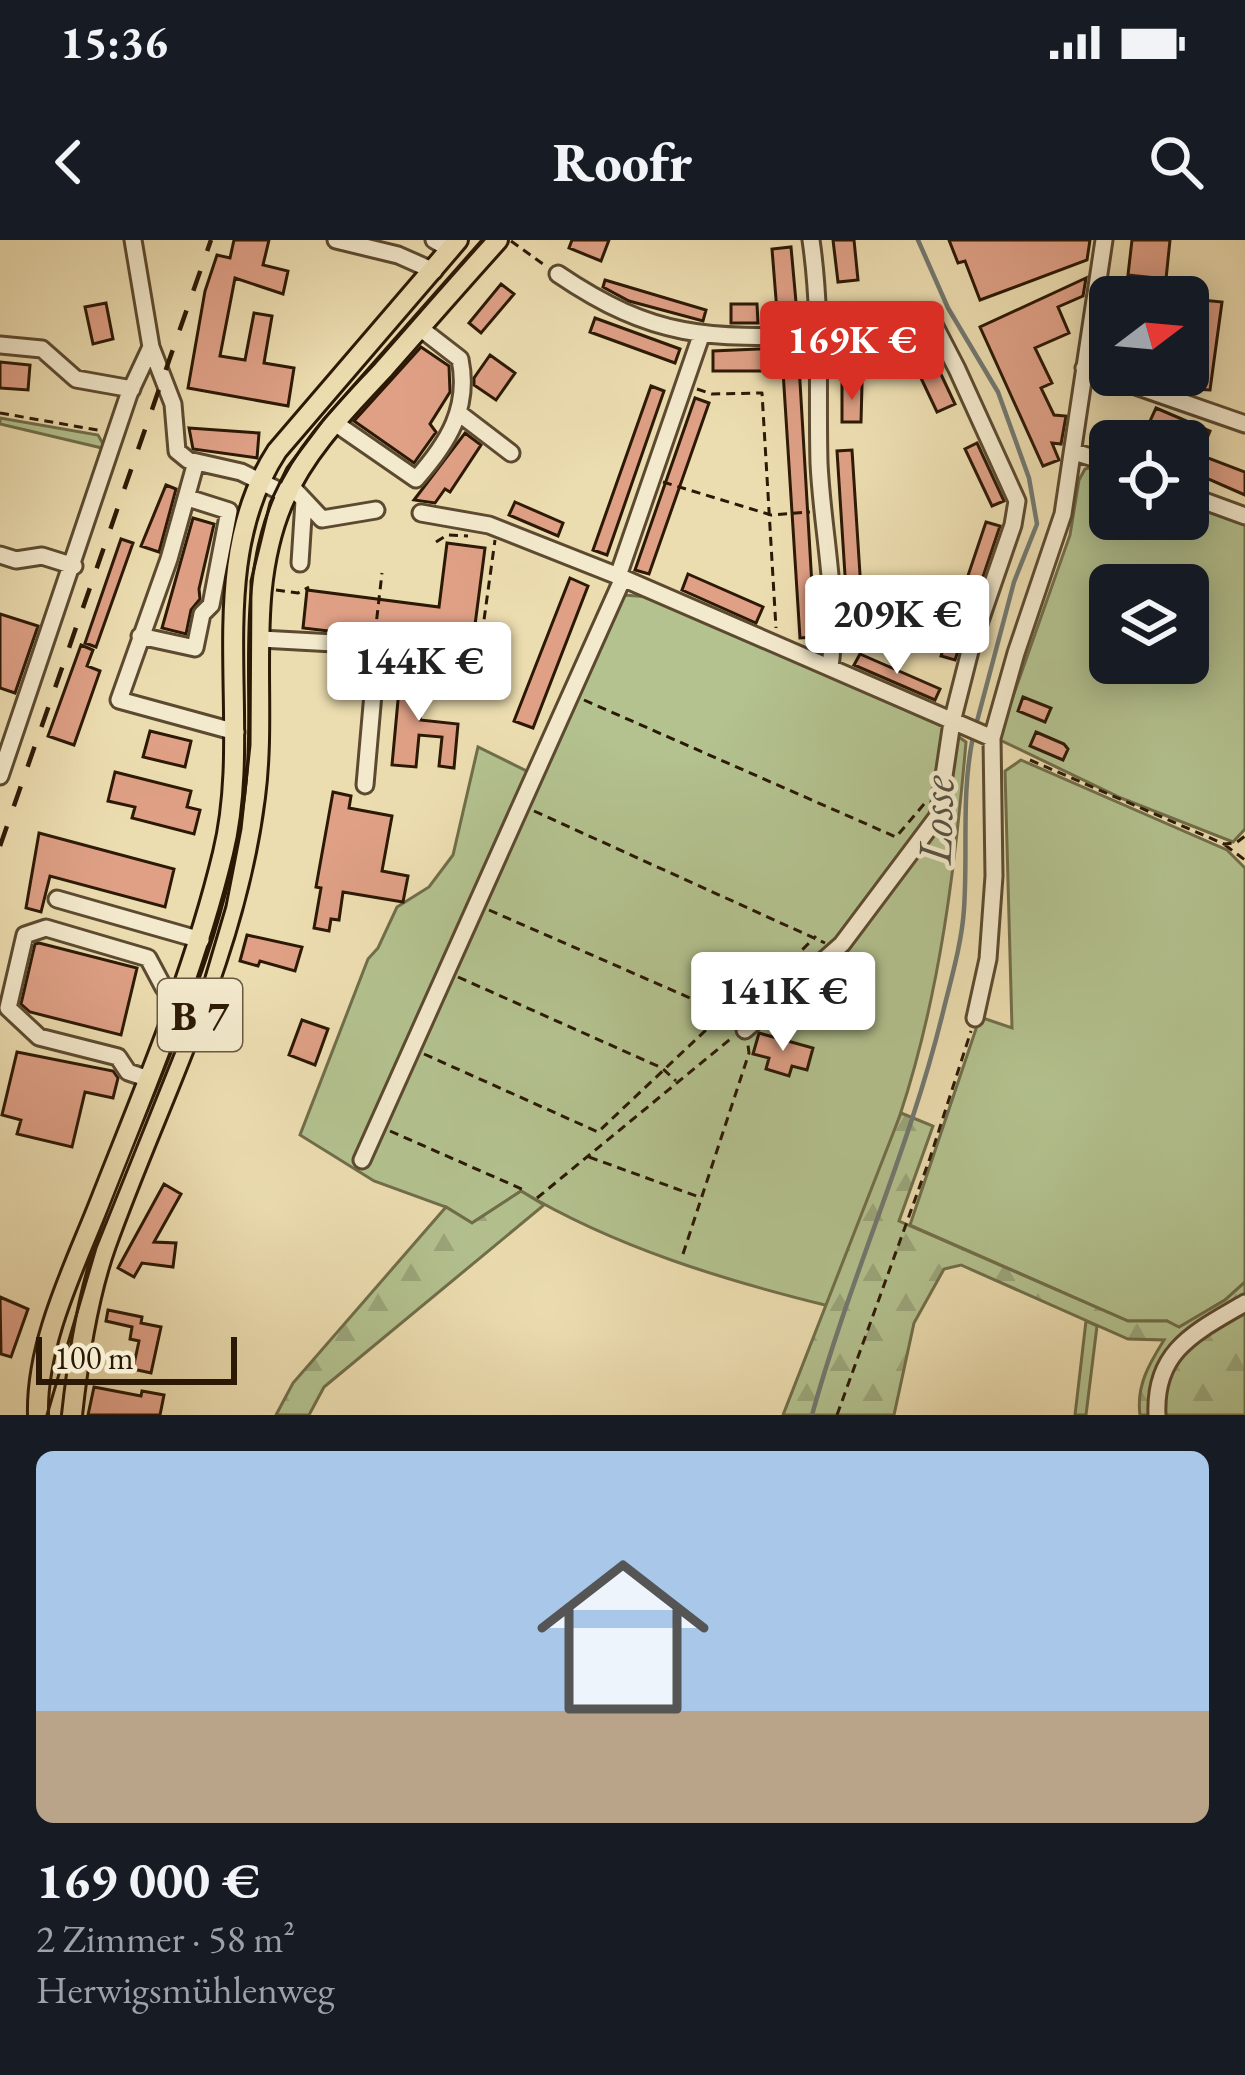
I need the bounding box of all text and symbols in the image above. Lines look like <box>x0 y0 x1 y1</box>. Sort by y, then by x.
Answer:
text: 15:36 <box>60 13 168 71</box>
text: Roofr <box>553 127 692 197</box>
icon: back <box>36 129 102 195</box>
icon: search <box>1143 129 1209 195</box>
north arrow <box>1089 276 1209 396</box>
map controls <box>1089 276 1209 684</box>
pin: 169K € <box>754 301 950 403</box>
text: 169K € <box>787 314 917 365</box>
button: locate <box>1089 420 1209 540</box>
button: layers <box>1089 564 1209 684</box>
pin: 209K € <box>799 575 995 677</box>
text: 209K € <box>832 588 962 639</box>
pin: 144K € <box>321 622 517 724</box>
text: 144K € <box>354 635 484 686</box>
water label: Losse <box>902 774 968 867</box>
pin: 141K € <box>685 952 881 1054</box>
text: 141K € <box>718 965 848 1016</box>
road number: B 7 <box>158 979 242 1051</box>
scale bar <box>36 1331 237 1384</box>
text: 100 m <box>54 1336 134 1379</box>
icon: home <box>515 1529 731 1745</box>
text: 169 000 € <box>36 1847 260 1913</box>
text: 2 Zimmer · 58 m² <box>36 1913 295 1964</box>
text: Herwigsmühlenweg <box>36 1964 335 2015</box>

